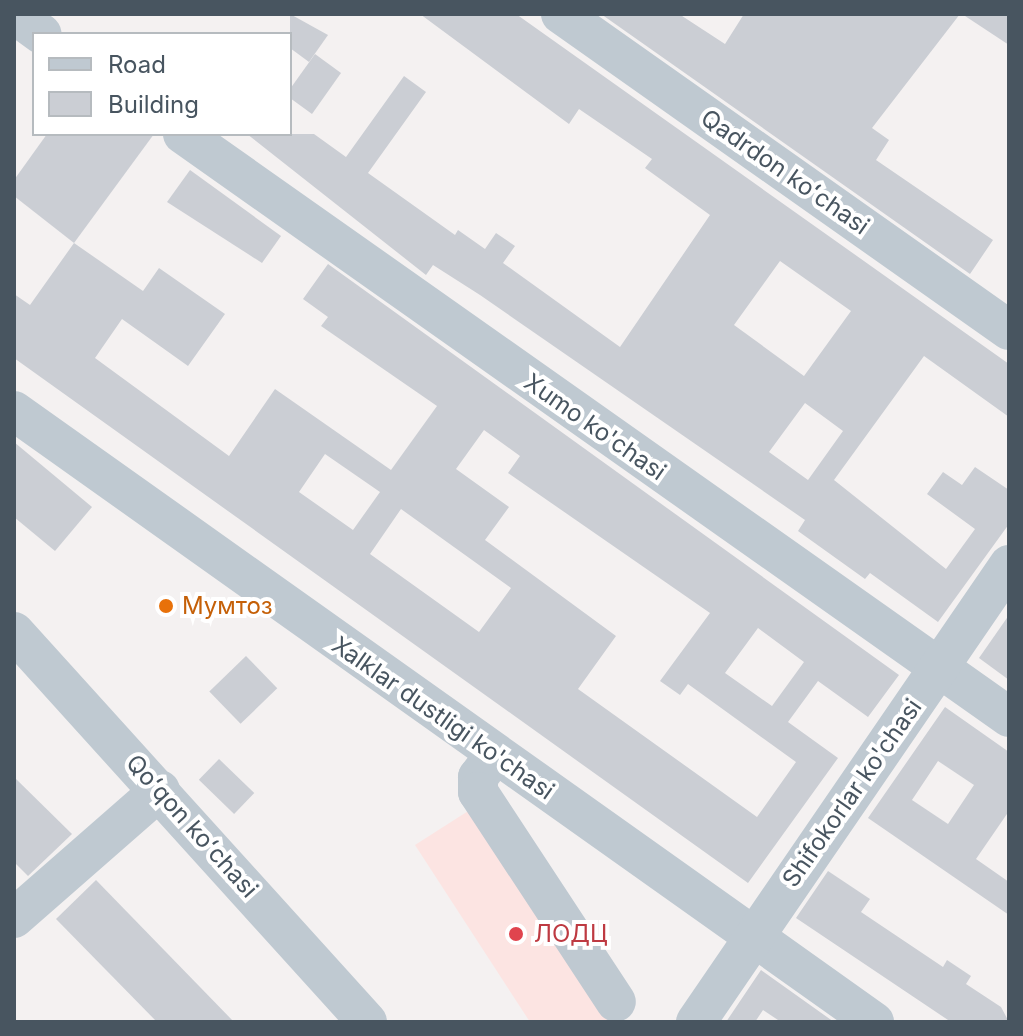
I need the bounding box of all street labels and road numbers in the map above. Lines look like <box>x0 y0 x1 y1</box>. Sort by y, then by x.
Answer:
street label: Qadrdon koʻchasi <box>695 103 875 241</box>
street label: Xumo ko'chasi <box>519 368 671 486</box>
street label: Xalklar dustligi ko'chasi <box>327 630 559 806</box>
street label: Shifokorlar ko'chasi <box>776 693 928 893</box>
street label: Qoʻqon koʻchasi <box>120 749 264 903</box>

